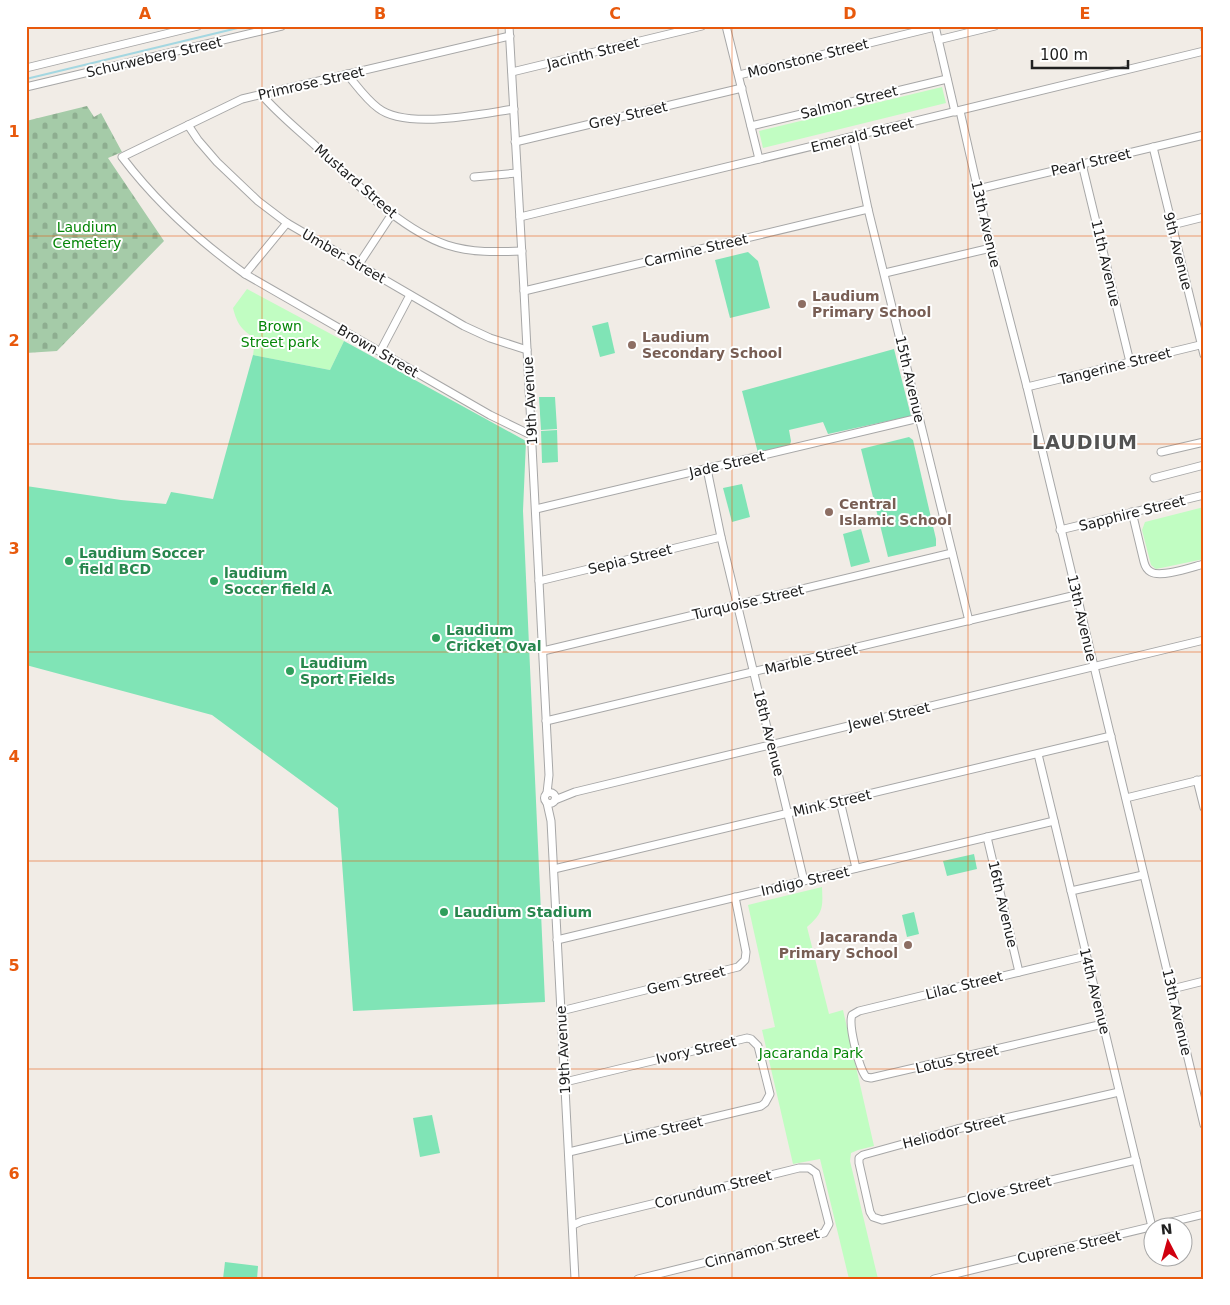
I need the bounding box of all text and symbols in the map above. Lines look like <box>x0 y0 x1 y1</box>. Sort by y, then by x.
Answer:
text: A <box>139 4 152 23</box>
text: B <box>374 4 386 23</box>
text: C <box>609 4 621 23</box>
text: D <box>843 4 857 23</box>
text: E <box>1080 4 1090 23</box>
street label: Schurweberg Street <box>84 33 224 80</box>
street label: Jacinth Street <box>544 34 641 72</box>
street label: Moonstone Street <box>746 35 871 81</box>
scale bar <box>1032 38 1129 70</box>
text: 100 m <box>1040 46 1088 64</box>
street label: Primrose Street <box>256 63 366 103</box>
street label: Salmon Street <box>799 82 900 122</box>
street label: Grey Street <box>587 98 669 132</box>
street label: Emerald Street <box>809 114 915 155</box>
text: 1 <box>8 122 20 141</box>
street label: Mustard Street <box>312 141 401 221</box>
street label: Pearl Street <box>1049 145 1133 179</box>
street label: 13th Avenue <box>968 179 1004 269</box>
street label: 9th Avenue <box>1161 210 1195 292</box>
street label: 11th Avenue <box>1088 218 1124 308</box>
park label: Laudium Cemetery <box>53 219 121 251</box>
street label: Umber Street <box>299 226 389 287</box>
street label: Carmine Street <box>643 230 750 270</box>
place label: Laudium Primary School <box>812 288 931 320</box>
marker: Laudium Primary School <box>796 298 808 310</box>
park label: Brown Street park <box>241 318 320 350</box>
street label: Brown Street <box>335 321 422 381</box>
place label: Laudium Secondary School <box>642 329 782 361</box>
text: 2 <box>8 331 20 350</box>
street label: 15th Avenue <box>892 334 928 424</box>
marker: Laudium Secondary School <box>626 339 638 351</box>
street label: Tangerine Street <box>1056 344 1173 388</box>
street label: 19th Avenue <box>520 356 540 446</box>
district label: LAUDIUM <box>1032 431 1138 453</box>
street label: Jade Street <box>687 447 767 481</box>
street label: Sapphire Street <box>1077 492 1187 534</box>
place label: Central Islamic School <box>839 496 952 528</box>
marker: Central Islamic School <box>823 506 835 518</box>
text: 3 <box>8 539 20 558</box>
street label: Sepia Street <box>586 541 674 577</box>
place label: Laudium Soccer field BCD <box>79 545 204 577</box>
marker: Laudium Soccer field BCD <box>63 555 75 567</box>
place label: laudium Soccer field A <box>224 565 332 597</box>
street label: 13th Avenue <box>1064 573 1100 663</box>
marker: laudium Soccer field A <box>208 575 220 587</box>
street label: Turquoise Street <box>690 581 806 623</box>
place label: Laudium Cricket Oval <box>446 622 542 654</box>
marker: Laudium Cricket Oval <box>430 632 442 644</box>
street label: Marble Street <box>763 640 859 677</box>
place label: Laudium Sport Fields <box>300 655 395 687</box>
marker: Laudium Sport Fields <box>284 665 296 677</box>
street label: 18th Avenue <box>751 688 787 778</box>
street label: Jewel Street <box>845 699 932 733</box>
text: 4 <box>8 747 20 766</box>
street label: Mink Street <box>791 786 873 820</box>
street label: 16th Avenue <box>985 859 1021 949</box>
street label: Indigo Street <box>759 863 851 899</box>
place label: Laudium Stadium <box>454 904 592 920</box>
marker: Laudium Stadium <box>438 906 450 918</box>
place label: Jacaranda Primary School <box>779 929 898 961</box>
marker: Jacaranda Primary School <box>902 939 914 951</box>
street label: 14th Avenue <box>1077 946 1113 1036</box>
text: 5 <box>8 956 20 975</box>
street label: Gem Street <box>645 962 727 997</box>
street label: 13th Avenue <box>1159 967 1195 1057</box>
street label: Lilac Street <box>924 968 1005 1002</box>
street label: 19th Avenue <box>553 1005 573 1095</box>
street label: Ivory Street <box>654 1033 738 1067</box>
street label: Lotus Street <box>914 1042 1001 1076</box>
park label: Jacaranda Park <box>758 1045 864 1061</box>
street label: Heliodor Street <box>901 1110 1008 1152</box>
street label: Lime Street <box>622 1113 705 1147</box>
text: 6 <box>8 1164 20 1183</box>
street label: Corundum Street <box>653 1167 774 1211</box>
street label: Clove Street <box>965 1172 1053 1207</box>
north arrow <box>1142 1218 1192 1268</box>
text: N <box>1160 1221 1173 1238</box>
street label: Cinnamon Street <box>703 1225 822 1271</box>
street label: Cuprene Street <box>1016 1227 1123 1267</box>

